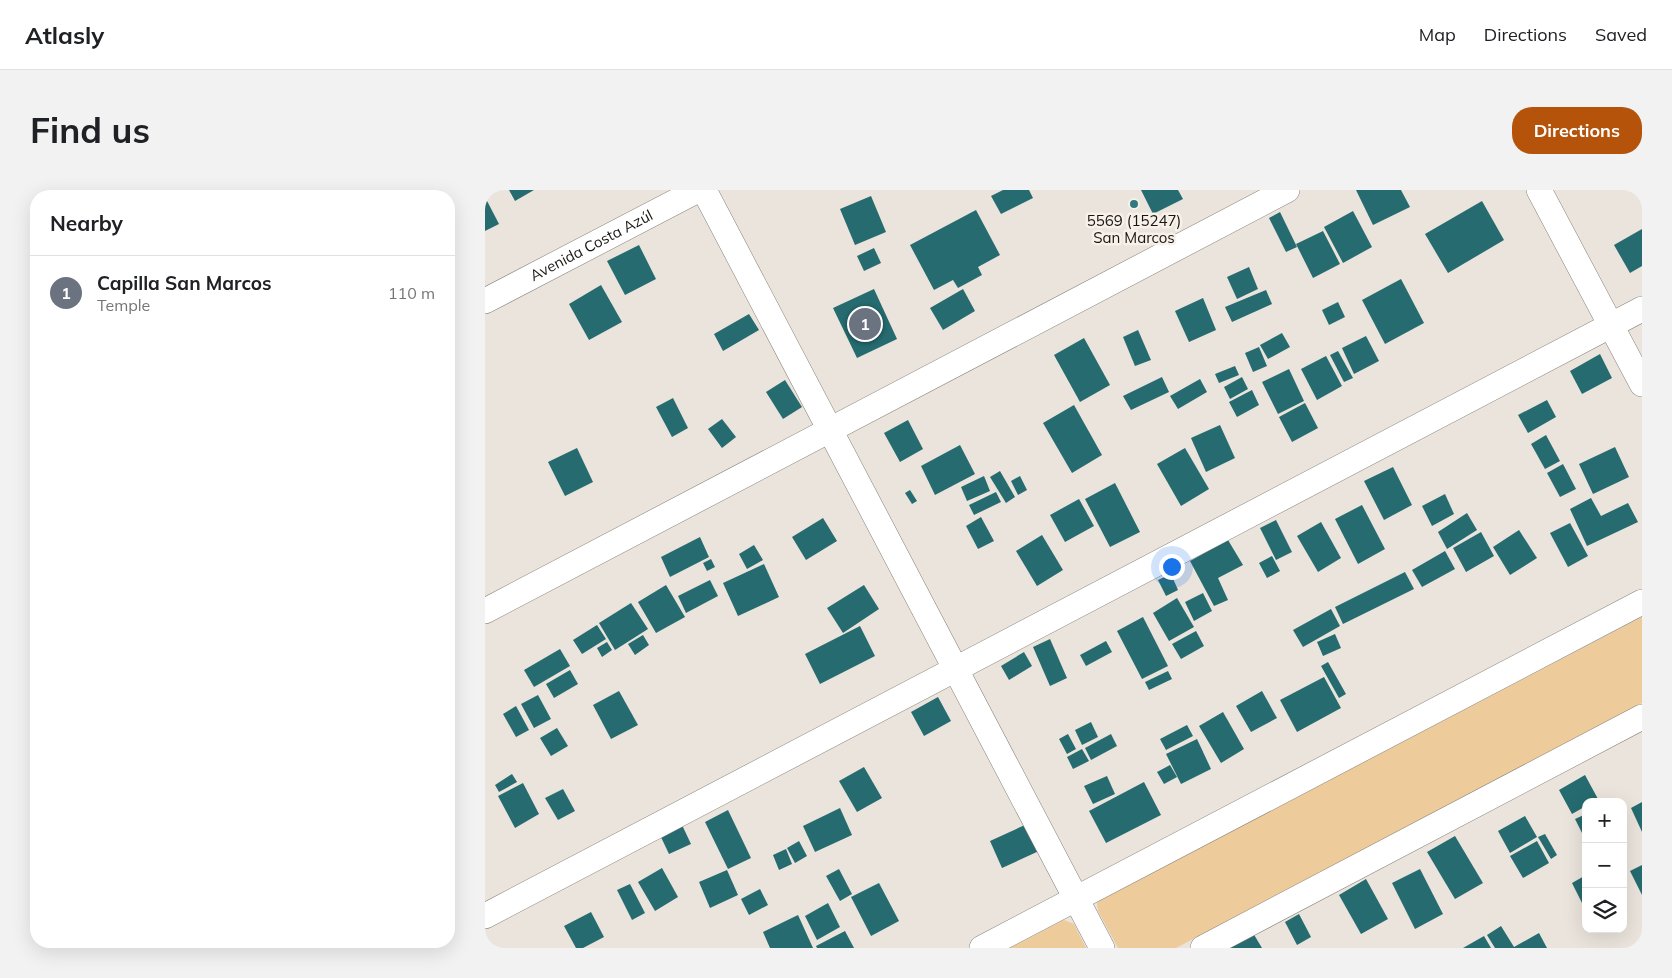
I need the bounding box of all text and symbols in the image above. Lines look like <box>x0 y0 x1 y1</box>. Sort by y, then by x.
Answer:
text: Atlasly <box>25 20 104 50</box>
text: Map <box>1419 23 1456 46</box>
text: Directions <box>1484 23 1567 46</box>
text: Saved <box>1595 23 1647 46</box>
button: Directions <box>1512 107 1642 154</box>
text: Find us <box>30 108 150 152</box>
marker: 5569 (15247) San Marcos <box>1128 198 1140 210</box>
street label: Avenida Costa Azúl <box>527 205 656 285</box>
text: Nearby <box>50 210 123 236</box>
place label: 5569 (15247) San Marcos <box>1087 211 1181 247</box>
text: Capilla San Marcos <box>97 271 272 295</box>
text: 1 <box>61 283 71 303</box>
text: 110 m <box>388 283 435 303</box>
text: Temple <box>97 295 150 315</box>
pin: 1 <box>849 305 881 343</box>
your location <box>1159 554 1185 580</box>
map controls <box>1582 798 1627 933</box>
button: + <box>1582 798 1627 843</box>
button: − <box>1582 843 1627 888</box>
button: layers <box>1582 888 1627 933</box>

